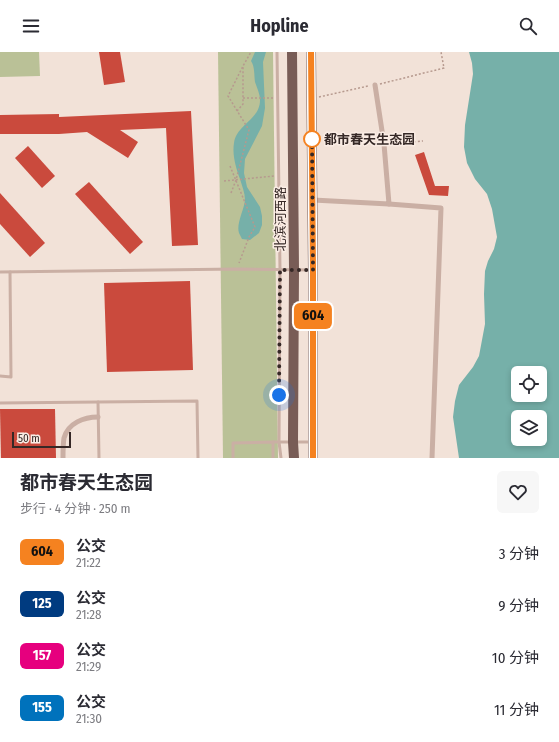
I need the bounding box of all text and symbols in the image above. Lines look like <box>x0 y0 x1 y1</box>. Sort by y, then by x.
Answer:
icon: menu <box>20 15 42 37</box>
text: Hopline <box>250 15 309 37</box>
icon: search <box>517 15 539 37</box>
marker: 都市春天生态园 <box>303 130 321 148</box>
place label: 都市春天生态园 <box>324 132 415 147</box>
street label: 北滨河西路 <box>273 186 288 252</box>
line badge: 604 <box>290 303 336 329</box>
text: 604 <box>302 307 324 324</box>
map controls <box>511 366 547 446</box>
button: locate <box>511 366 547 402</box>
your location <box>269 385 289 405</box>
button: layers <box>511 410 547 446</box>
scale bar <box>12 430 71 449</box>
text: 50 m <box>18 432 40 445</box>
text: 都市春天生态园 <box>20 471 153 494</box>
button: heart <box>497 471 539 513</box>
text: 步行 · 4 分钟 · 250 m <box>20 501 131 516</box>
text: 公交 <box>76 537 106 555</box>
text: 604 <box>31 543 53 560</box>
text: 3 分钟 <box>499 545 539 563</box>
text: 21:22 <box>76 555 101 570</box>
text: 公交 <box>76 589 106 607</box>
text: 125 <box>32 595 52 612</box>
text: 9 分钟 <box>498 597 539 615</box>
text: 21:28 <box>76 607 102 622</box>
text: 公交 <box>76 641 106 659</box>
text: 157 <box>33 647 51 664</box>
text: 10 分钟 <box>492 649 539 667</box>
text: 21:29 <box>76 659 101 674</box>
text: 公交 <box>76 693 106 711</box>
text: 155 <box>32 699 52 716</box>
text: 11 分钟 <box>494 701 539 719</box>
text: 21:30 <box>76 711 102 726</box>

